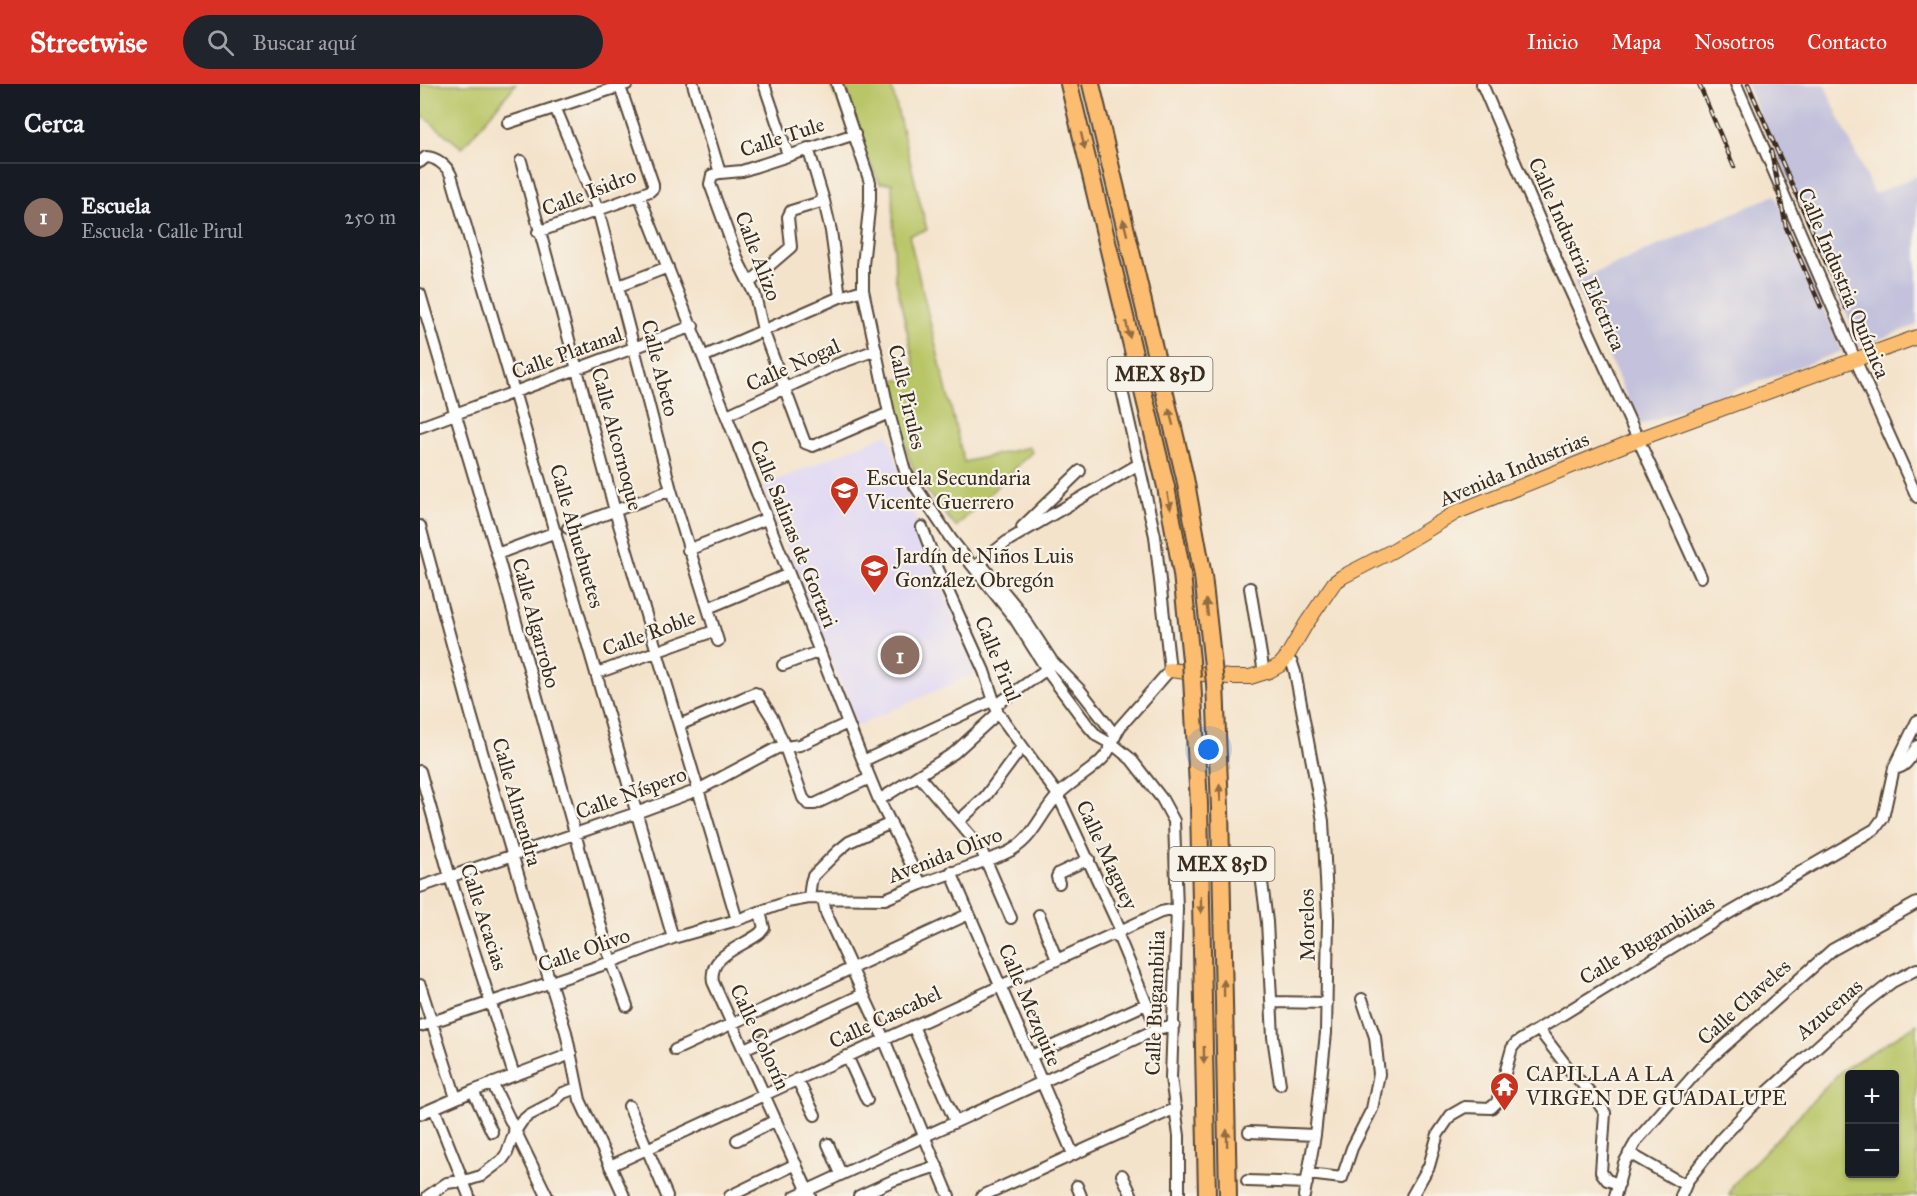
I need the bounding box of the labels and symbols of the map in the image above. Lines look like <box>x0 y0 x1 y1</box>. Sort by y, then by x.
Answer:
street label: Calle Tule <box>736 111 828 163</box>
one-way arrow <box>1078 132 1088 150</box>
street label: Calle Industria Eléctrica <box>1523 153 1631 355</box>
street label: Calle Isidro <box>538 162 640 222</box>
street label: Calle Industria Química <box>1792 184 1896 382</box>
street label: Calle Alizo <box>729 208 787 305</box>
one-way arrow <box>1120 218 1130 236</box>
street label: Calle Abeto <box>635 317 685 419</box>
street label: Calle Platanal <box>508 321 626 385</box>
one-way arrow <box>1124 321 1134 340</box>
street label: Calle Nogal <box>742 333 844 397</box>
street label: Calle Pirules <box>882 342 932 452</box>
road number: MEX 85D <box>1108 357 1212 391</box>
street label: Calle Alcornoque <box>585 365 649 514</box>
one-way arrow <box>1166 407 1176 426</box>
street label: Avenida Industrias <box>1434 426 1593 513</box>
street label: Calle Salinas de Gortari <box>744 436 844 632</box>
street label: Calle Ahuehuetes <box>544 461 610 611</box>
place label: Escuela Secundaria Vicente Guerrero <box>865 465 1031 515</box>
school or university icon: Escuela Secundaria Vicente Guerrero <box>829 474 861 516</box>
one-way arrow <box>1164 492 1174 510</box>
place label: Jardín de Niños Luis González Obregón <box>893 543 1074 593</box>
school or university icon: Jardín de Niños Luis González Obregón <box>858 552 890 594</box>
street label: Calle Algarrobo <box>506 555 566 691</box>
one-way arrow <box>1203 599 1212 618</box>
street label: Calle Roble <box>599 604 700 662</box>
street label: Calle Pirul <box>969 612 1027 706</box>
pin: 1 <box>880 632 920 678</box>
street label: Calle Almendra <box>486 735 548 869</box>
your location <box>1194 735 1223 764</box>
street label: Calle Níspero <box>572 761 690 825</box>
one-way arrow <box>1215 783 1224 802</box>
street label: Calle Maguey <box>1070 796 1144 915</box>
street label: Avenida Olivo <box>883 821 1006 889</box>
road number: MEX 85D <box>1170 847 1274 881</box>
street label: Calle Acacias <box>455 860 513 974</box>
street label: Morelos <box>1293 889 1321 961</box>
street label: Calle Bugambilias <box>1575 889 1719 991</box>
one-way arrow <box>1196 895 1206 914</box>
street label: Calle Olivo <box>535 922 634 978</box>
street label: Calle Bugambilia <box>1139 930 1171 1076</box>
street label: Calle Mezquite <box>992 940 1068 1070</box>
street label: Calle Claveles <box>1692 953 1796 1051</box>
street label: Azucenas <box>1789 973 1868 1046</box>
one-way arrow <box>1219 978 1229 997</box>
street label: Calle Colorín <box>724 980 796 1094</box>
street label: Calle Cascabel <box>825 980 946 1054</box>
one-way arrow <box>1200 1045 1209 1064</box>
place label: CAPILLA A LA VIRGEN DE GUADALUPE <box>1525 1061 1787 1111</box>
temple icon: CAPILLA A LA VIRGEN DE GUADALUPE <box>1489 1070 1521 1112</box>
one-way arrow <box>1222 1128 1232 1147</box>

